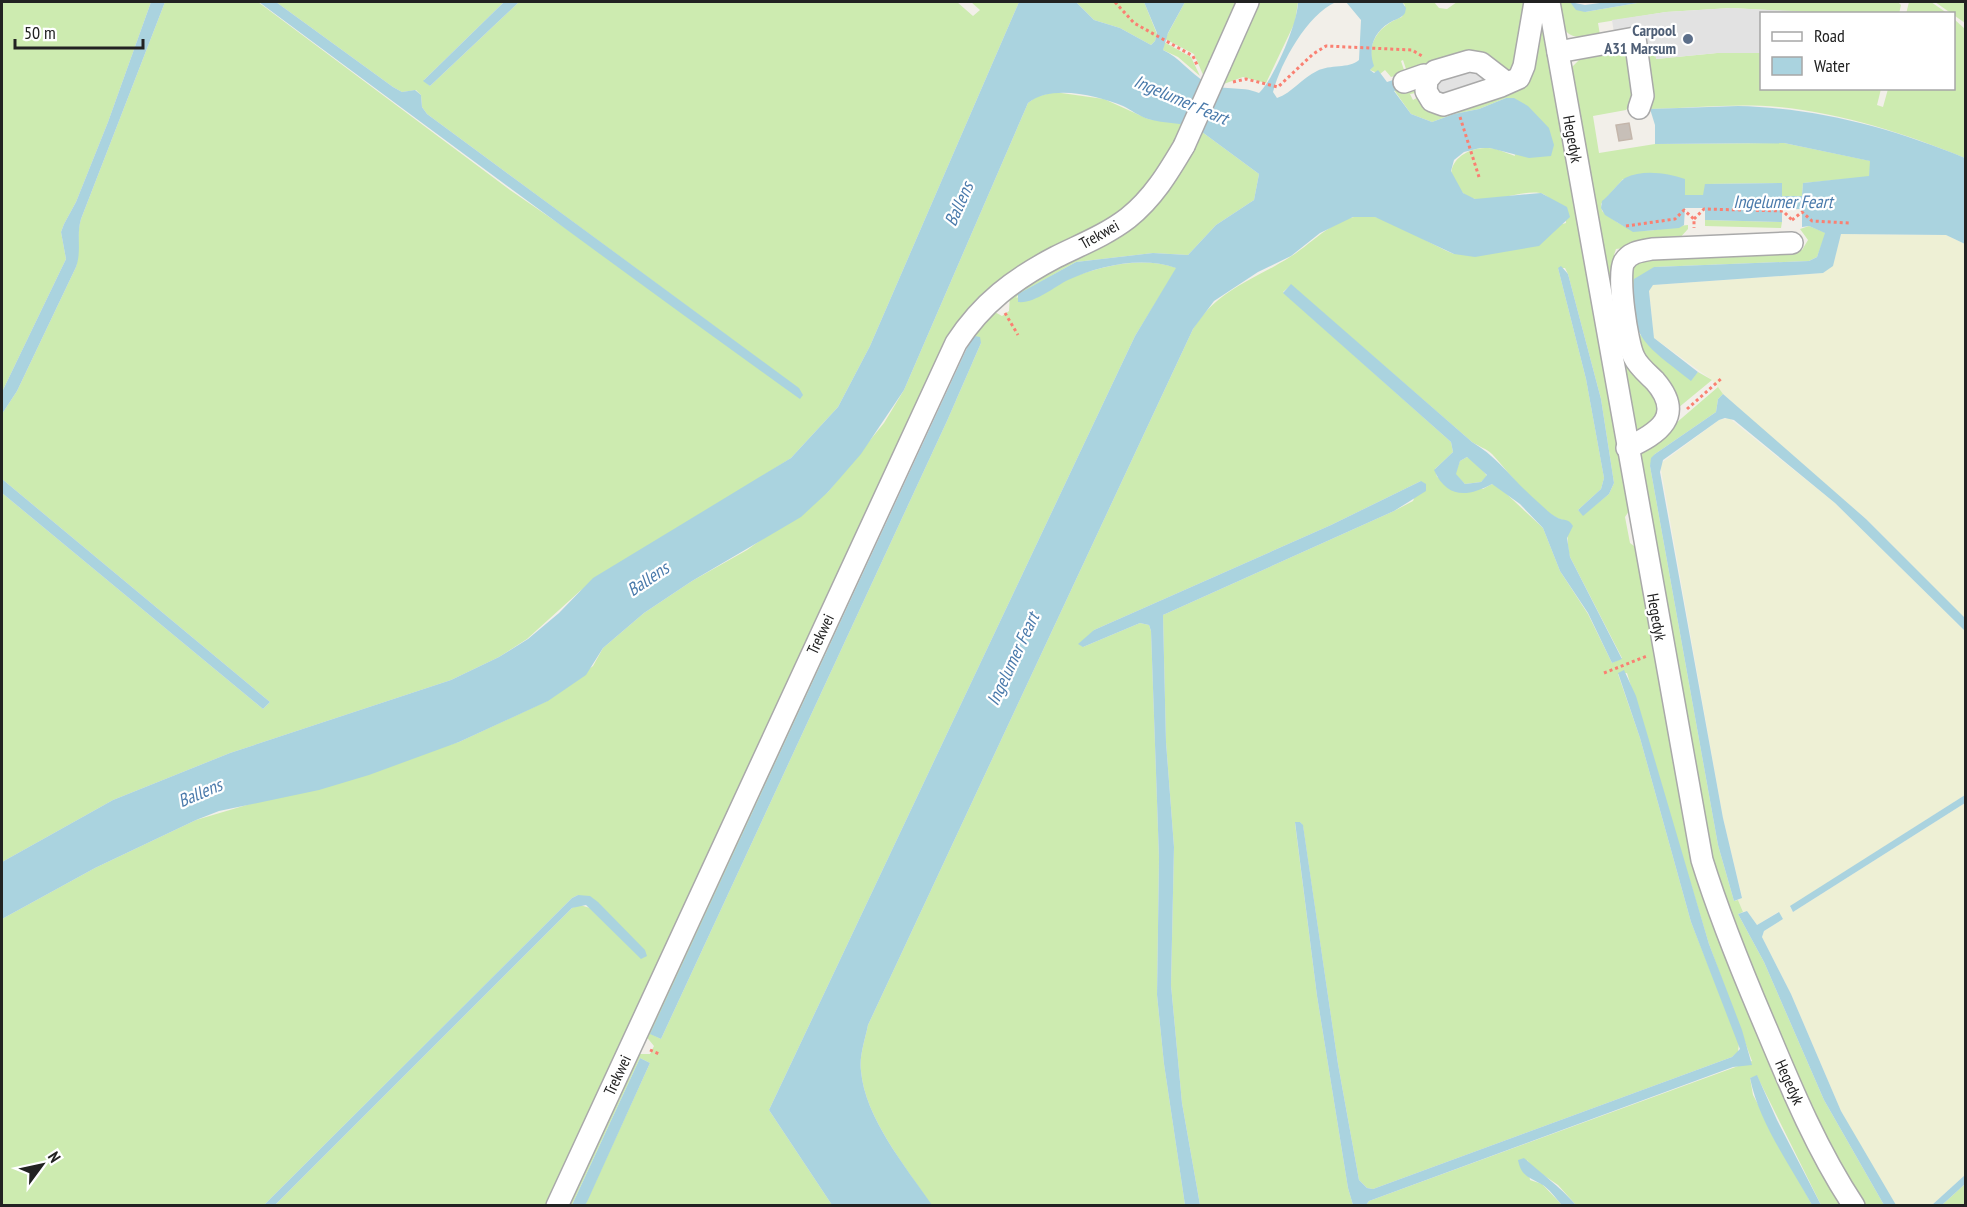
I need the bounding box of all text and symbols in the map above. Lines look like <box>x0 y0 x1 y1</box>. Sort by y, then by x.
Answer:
scale bar <box>15 12 142 50</box>
legend <box>1760 12 1955 90</box>
place label: Carpool A31 Marsum <box>1603 20 1676 58</box>
text: 50 m <box>24 21 56 44</box>
text: Road <box>1814 24 1845 47</box>
marker: Carpool A31 Marsum <box>1681 32 1695 46</box>
text: Water <box>1814 54 1850 77</box>
water label: Ingelumer Feart <box>1131 69 1233 130</box>
street label: Hegedyk <box>1559 114 1587 165</box>
water label: Ballens <box>939 177 979 229</box>
water label: Ingelumer Feart <box>1733 190 1835 213</box>
street label: Trekwei <box>1076 215 1122 253</box>
water label: Ballens <box>622 555 675 601</box>
street label: Hegedyk <box>1643 592 1671 643</box>
water label: Ingelumer Feart <box>981 607 1045 709</box>
street label: Trekwei <box>802 611 838 657</box>
water label: Ballens <box>174 772 227 812</box>
street label: Trekwei <box>599 1052 635 1098</box>
street label: Hegedyk <box>1771 1056 1809 1109</box>
north arrow <box>12 1135 72 1195</box>
text: N <box>44 1148 65 1166</box>

